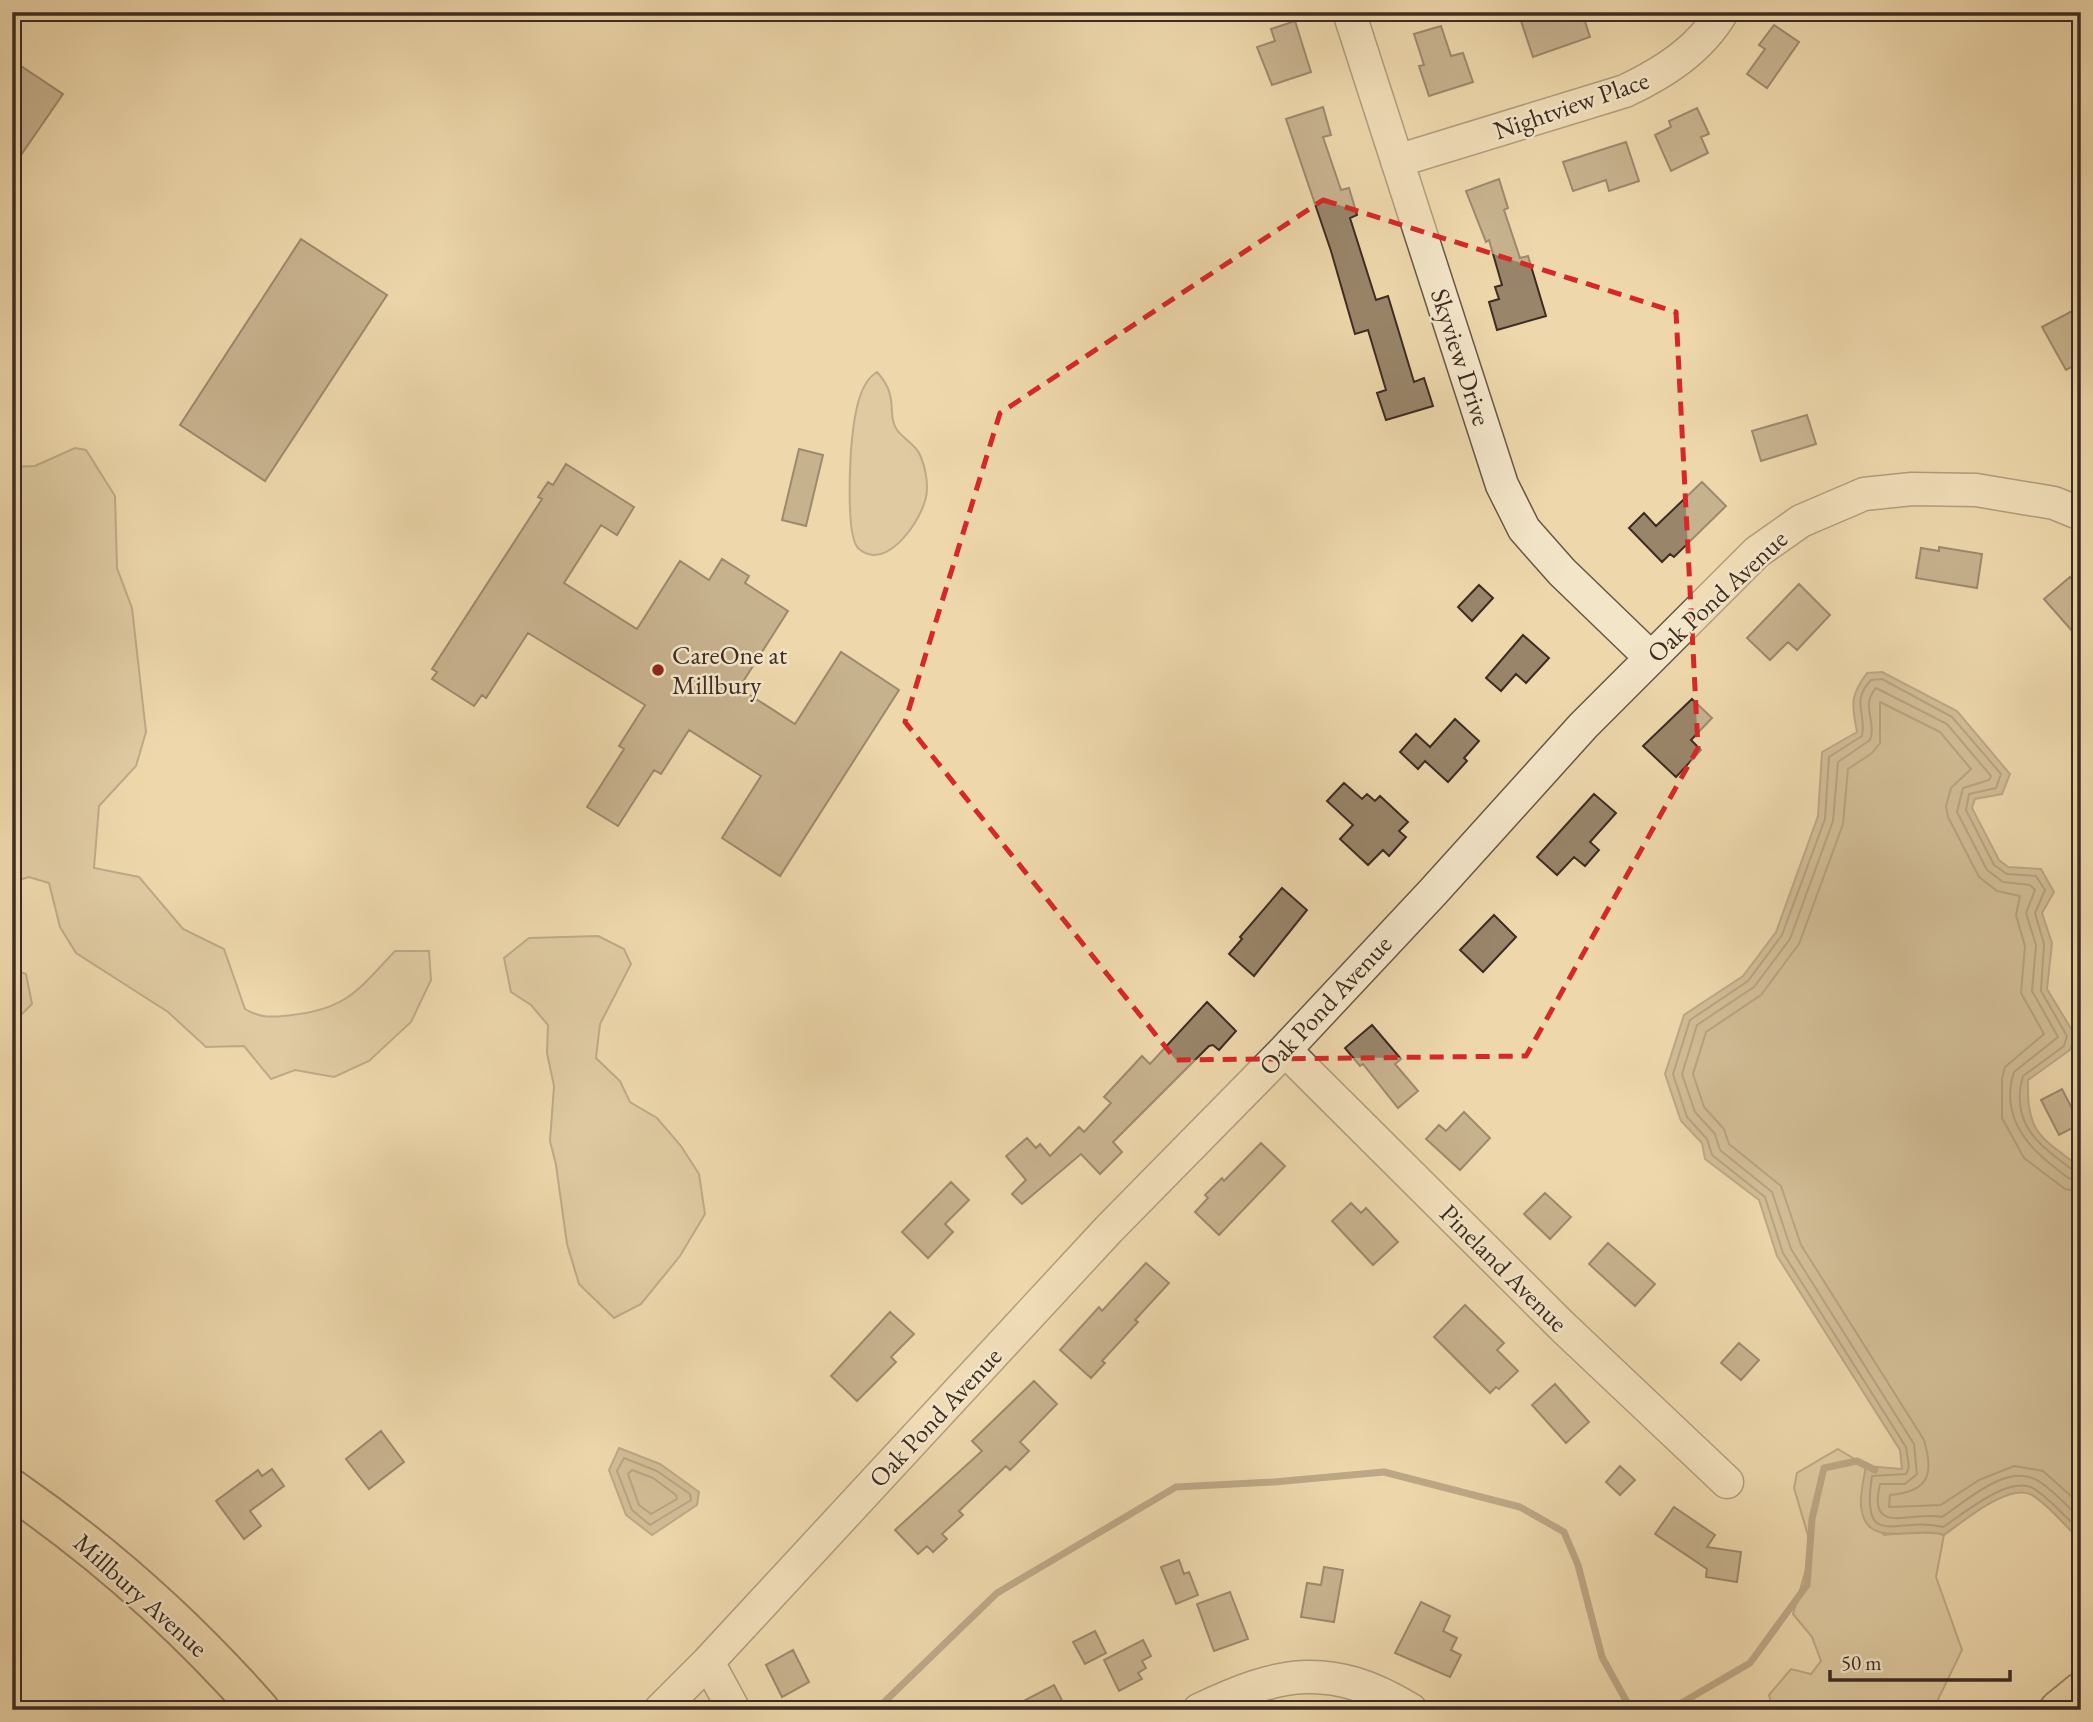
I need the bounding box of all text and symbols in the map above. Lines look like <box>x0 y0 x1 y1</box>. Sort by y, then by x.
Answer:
street label: Nightview Place <box>1489 63 1653 147</box>
street label: Skyview Drive <box>1423 284 1499 430</box>
street label: Oak Pond Avenue <box>1639 522 1795 670</box>
place label: CareOne at Millbury <box>672 638 787 702</box>
marker: CareOne at Millbury <box>650 662 666 678</box>
street label: Oak Pond Avenue <box>1251 927 1399 1083</box>
street label: Pineland Avenue <box>1433 1197 1575 1339</box>
street label: Oak Pond Avenue <box>861 1339 1009 1495</box>
street label: Millbury Avenue <box>67 1526 215 1664</box>
scale bar <box>1830 1638 2011 1682</box>
text: 50 m <box>1841 1649 1882 1676</box>

